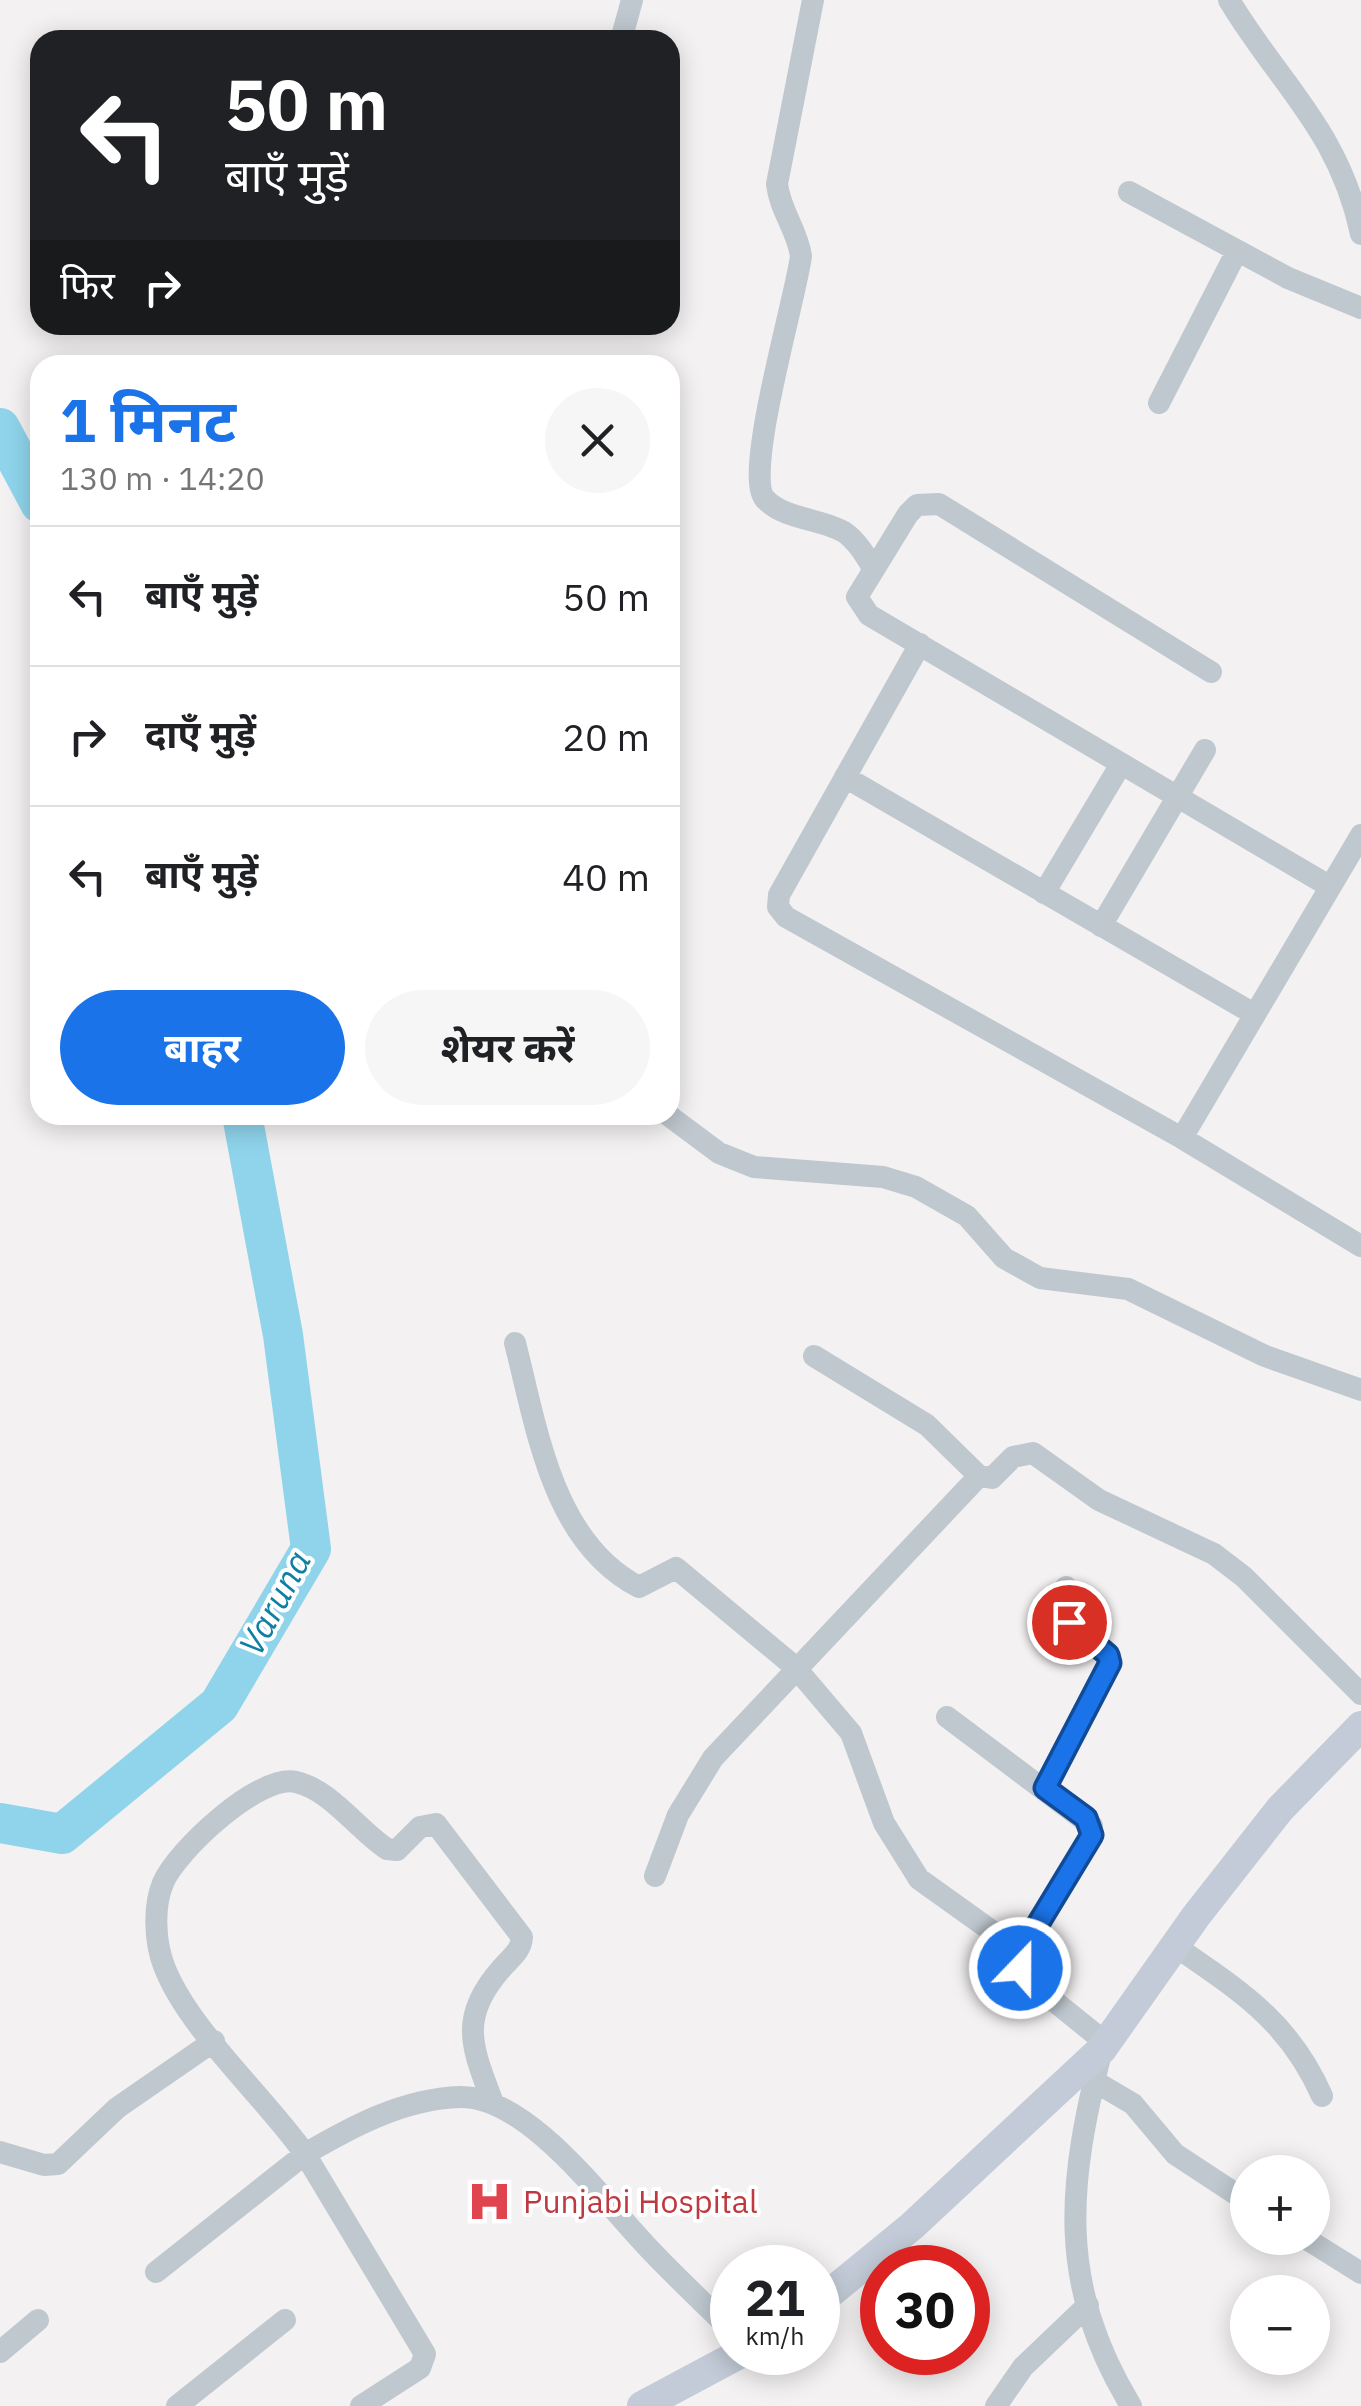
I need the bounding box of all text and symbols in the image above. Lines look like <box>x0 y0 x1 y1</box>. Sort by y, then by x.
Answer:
text: 50 m <box>225 58 388 149</box>
icon: left <box>60 70 190 200</box>
text: बाएँ मुड़ें <box>225 146 349 204</box>
text: फिर <box>60 260 115 309</box>
icon: right <box>135 260 190 315</box>
text: 1 मिनट <box>60 380 236 459</box>
button: close <box>545 388 650 493</box>
text: 130 m · 14:20 <box>60 457 265 499</box>
icon: left <box>60 569 115 624</box>
text: बाएँ मुड़ें <box>145 569 258 618</box>
text: 50 m <box>562 572 650 621</box>
icon: right <box>60 709 115 764</box>
text: दाएँ मुड़ें <box>145 709 256 758</box>
text: 20 m <box>562 712 650 761</box>
icon: left <box>60 849 115 904</box>
text: बाएँ मुड़ें <box>145 849 258 898</box>
text: 40 m <box>562 852 650 901</box>
button: बाहर <box>60 990 345 1105</box>
button: शेयर करें <box>365 990 650 1105</box>
water label: Varuna <box>227 1542 321 1663</box>
pin <box>1027 1580 1112 1665</box>
icon: arrive <box>1042 1595 1097 1650</box>
position arrow <box>968 1916 1072 2020</box>
map controls <box>1230 2155 1330 2375</box>
button: + <box>1230 2155 1330 2255</box>
hospital icon: Punjabi Hospital <box>466 2178 514 2226</box>
place label: Punjabi Hospital <box>523 2180 758 2222</box>
speed limit sign: 30 <box>860 2245 990 2375</box>
text: 21 <box>745 2265 805 2330</box>
button: − <box>1230 2275 1330 2375</box>
text: km/h <box>746 2319 804 2352</box>

